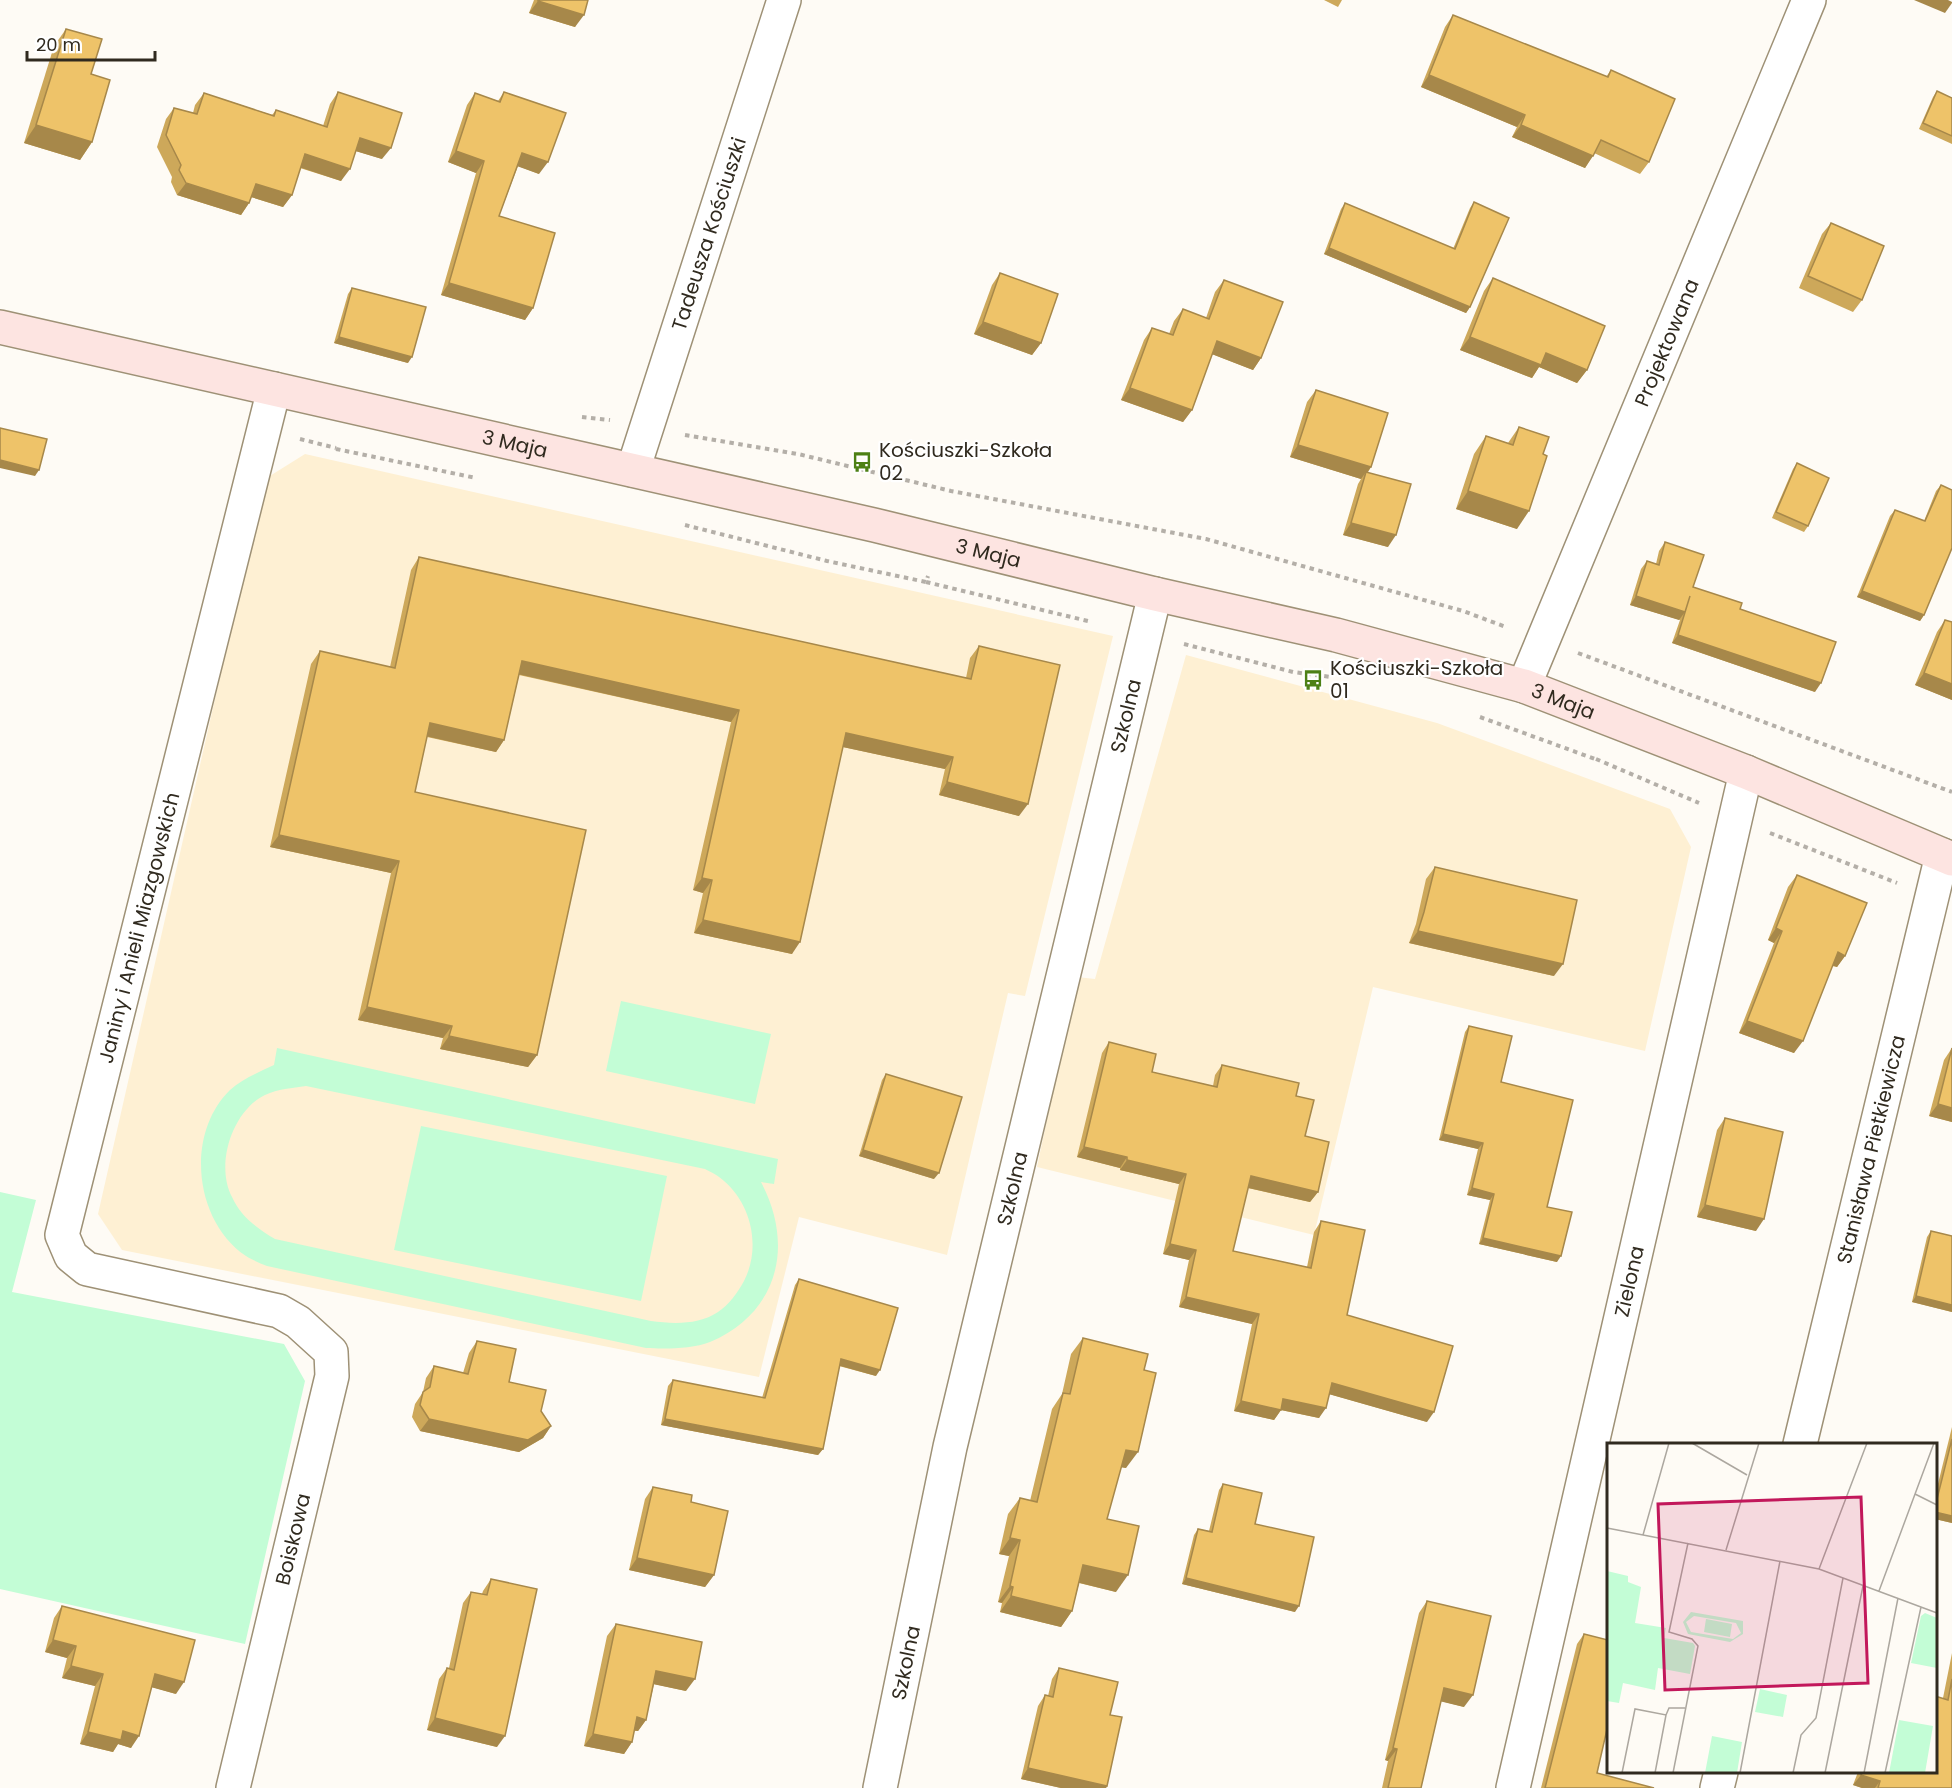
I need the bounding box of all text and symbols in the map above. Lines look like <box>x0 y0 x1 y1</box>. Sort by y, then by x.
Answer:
scale bar <box>27 24 154 62</box>
text: 20 m <box>36 32 81 57</box>
street label: Tadeusza Kościuszki <box>665 134 753 334</box>
street label: Projektowana <box>1628 274 1706 411</box>
street label: 3 Maja <box>479 423 550 465</box>
place label: Kościuszki-Szkoła 02 <box>879 436 1052 487</box>
bus stop icon: Kościuszki-Szkoła 02 <box>850 450 874 474</box>
street label: 3 Maja <box>953 532 1024 575</box>
place label: Kościuszki-Szkoła 01 <box>1330 654 1503 705</box>
bus stop icon: Kościuszki-Szkoła 01 <box>1301 668 1325 692</box>
street label: Szkolna <box>1103 676 1148 756</box>
street label: 3 Maja <box>1527 676 1599 726</box>
street label: Janiny i Anieli Miazgowskich <box>92 789 186 1066</box>
street label: Stanisława Pietkiewicza <box>1830 1032 1912 1267</box>
street label: Szkolna <box>990 1149 1035 1228</box>
street label: Zielona <box>1608 1243 1651 1319</box>
inset map <box>1607 1443 1937 1773</box>
street label: Boiskowa <box>268 1490 317 1588</box>
street label: Szkolna <box>884 1623 927 1702</box>

